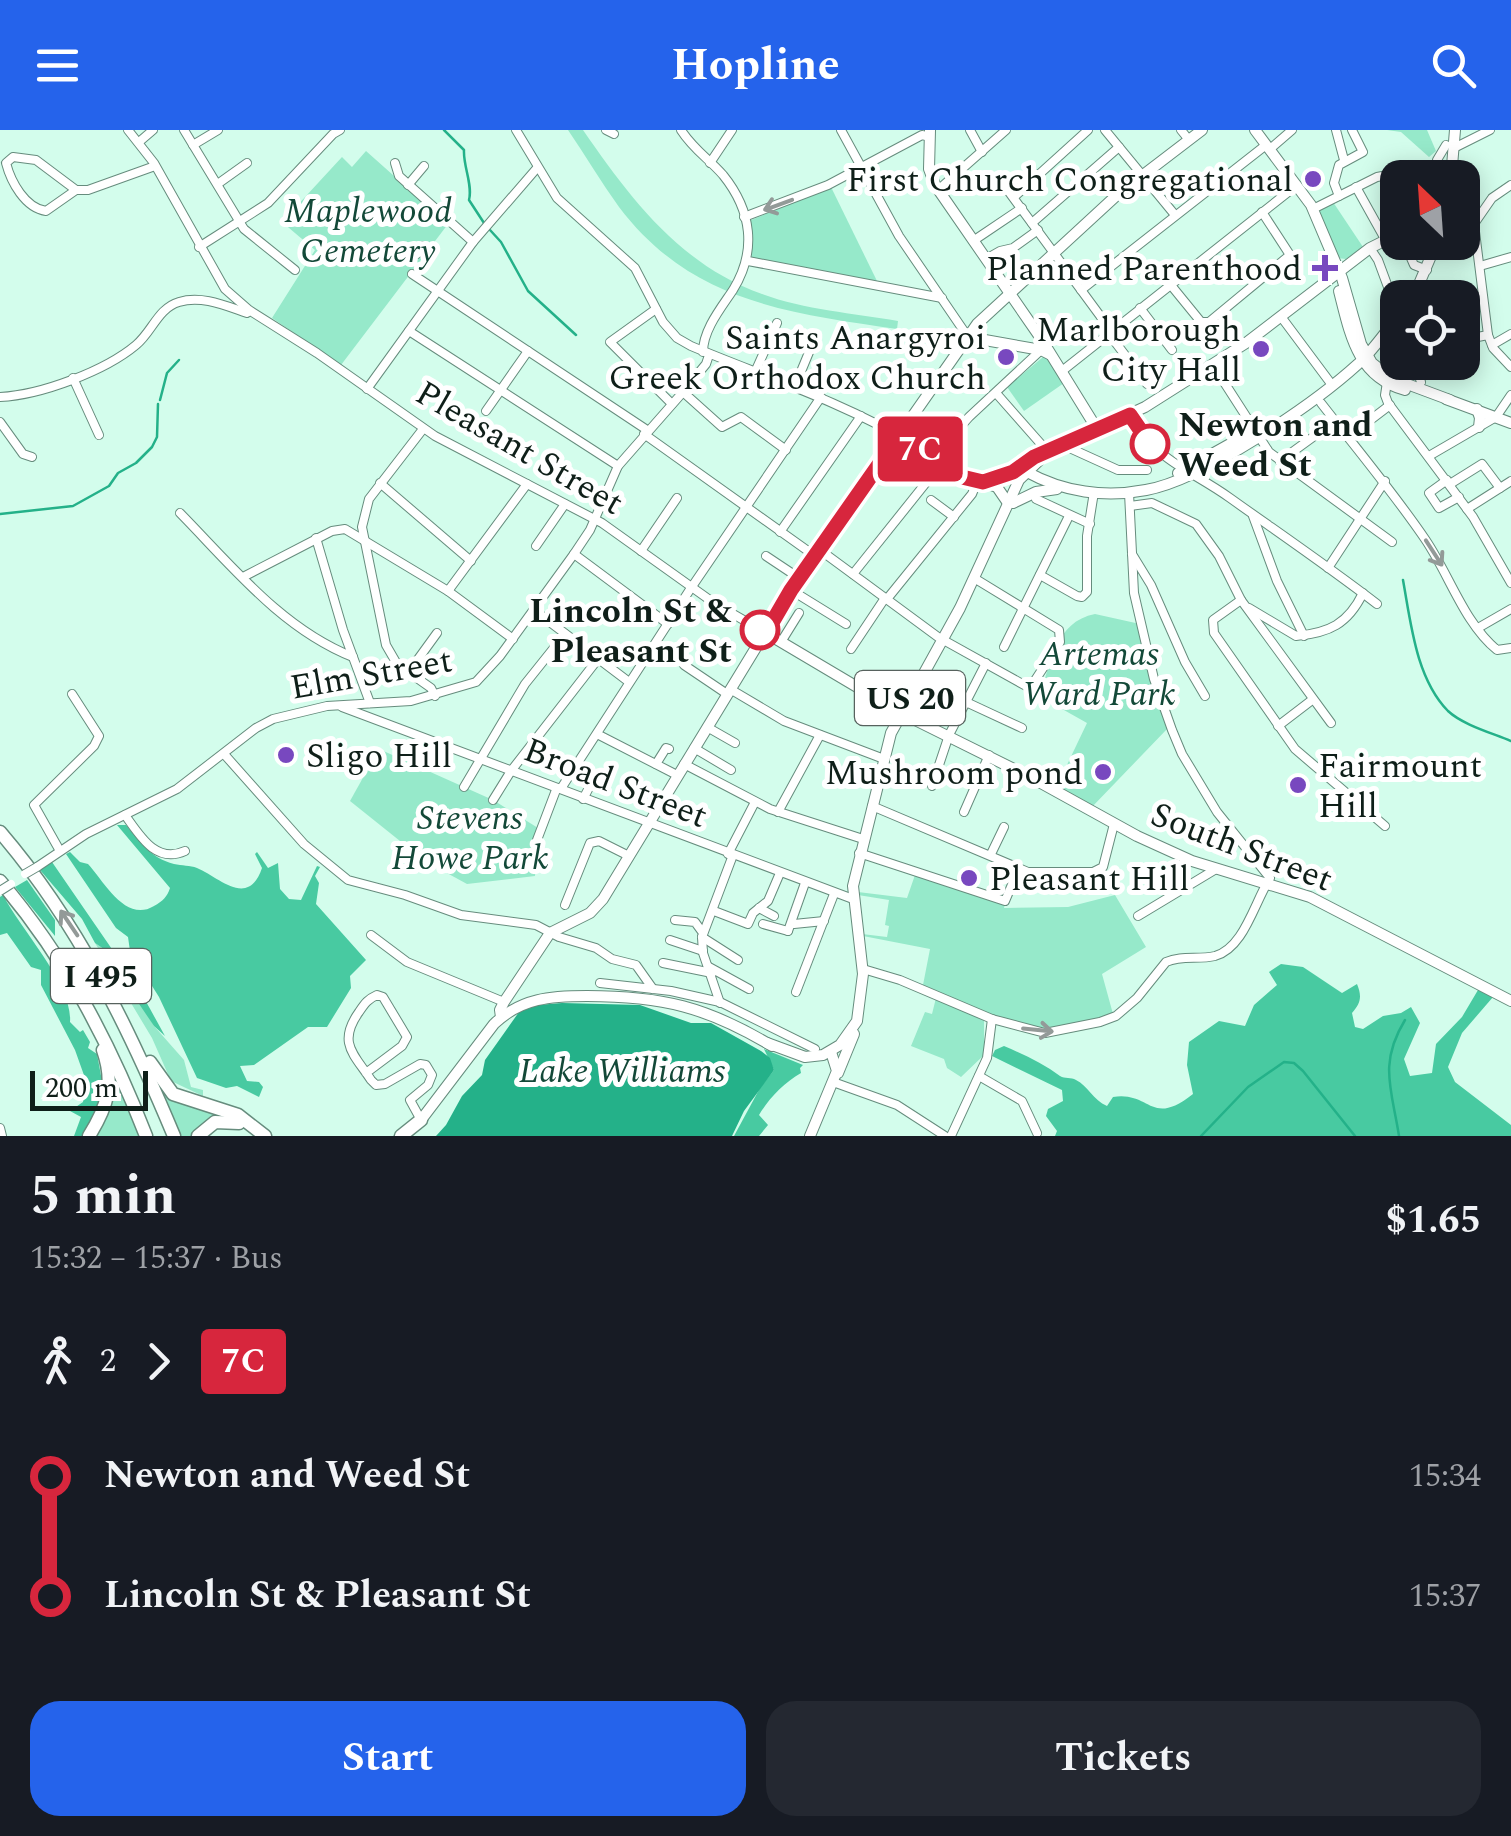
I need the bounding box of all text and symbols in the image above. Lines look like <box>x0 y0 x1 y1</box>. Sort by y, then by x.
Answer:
text: Hopline <box>671 31 840 100</box>
icon: menu <box>30 38 85 93</box>
icon: search <box>1426 38 1481 93</box>
place label: First Church Congregational <box>846 154 1293 207</box>
north arrow <box>1380 160 1480 260</box>
map controls <box>1380 160 1480 380</box>
marker: First Church Congregational <box>1302 168 1324 190</box>
park label: Maplewood Cemetery <box>284 185 452 278</box>
one-way arrow <box>763 197 794 215</box>
place label: Planned Parenthood <box>986 243 1302 296</box>
marker: Planned Parenthood <box>1312 255 1338 281</box>
button: locate <box>1380 280 1480 380</box>
place label: Marlborough City Hall <box>1036 304 1241 397</box>
place label: Saints Anargyroi Greek Orthodox Church <box>608 312 986 405</box>
marker: Marlborough City Hall <box>1250 338 1272 360</box>
marker: Saints Anargyroi Greek Orthodox Church <box>995 346 1017 368</box>
street label: Pleasant Street <box>405 367 633 529</box>
place label: Newton and Weed St <box>1178 399 1373 492</box>
line badge: 7C <box>875 416 965 482</box>
text: 7C <box>898 423 942 476</box>
marker: Newton and Weed St <box>1131 425 1169 463</box>
one-way arrow <box>1424 538 1444 567</box>
place label: Lincoln St & Pleasant St <box>529 585 732 678</box>
marker: Lincoln St & Pleasant St <box>741 611 779 649</box>
park label: Artemas Ward Park <box>1022 628 1176 721</box>
street label: Elm Street <box>286 634 457 715</box>
road number: US 20 <box>855 671 965 725</box>
street label: Broad Street <box>516 724 715 843</box>
place label: Sligo Hill <box>306 730 452 783</box>
place label: Fairmount Hill <box>1318 740 1482 833</box>
marker: Sligo Hill <box>275 744 297 766</box>
place label: Mushroom pond <box>825 747 1083 800</box>
marker: Mushroom pond <box>1092 761 1114 783</box>
marker: Fairmount Hill <box>1287 774 1309 796</box>
street label: South Street <box>1143 788 1340 906</box>
park label: Stevens Howe Park <box>391 792 549 885</box>
place label: Pleasant Hill <box>989 853 1189 906</box>
marker: Pleasant Hill <box>958 867 980 889</box>
one-way arrow <box>59 910 80 938</box>
road number: I 495 <box>51 949 151 1003</box>
one-way arrow <box>1021 1021 1053 1040</box>
park label: Lake Williams <box>519 1045 725 1098</box>
scale bar <box>30 1066 148 1110</box>
text: 200 m <box>45 1067 118 1110</box>
text: 5 min <box>30 1155 176 1238</box>
text: $1.65 <box>1386 1192 1481 1250</box>
text: 15:32 – 15:37 · Bus <box>30 1234 283 1283</box>
icon: walk <box>30 1334 85 1389</box>
icon: forward <box>131 1334 186 1389</box>
text: 7C <box>221 1335 266 1388</box>
text: 2 <box>100 1337 116 1386</box>
text: Newton and Weed St <box>104 1447 470 1505</box>
text: 15:34 <box>1409 1452 1481 1501</box>
text: Lincoln St & Pleasant St <box>104 1567 531 1625</box>
text: 15:37 <box>1409 1572 1481 1621</box>
button: Start <box>30 1701 746 1816</box>
button: Tickets <box>766 1701 1481 1816</box>

